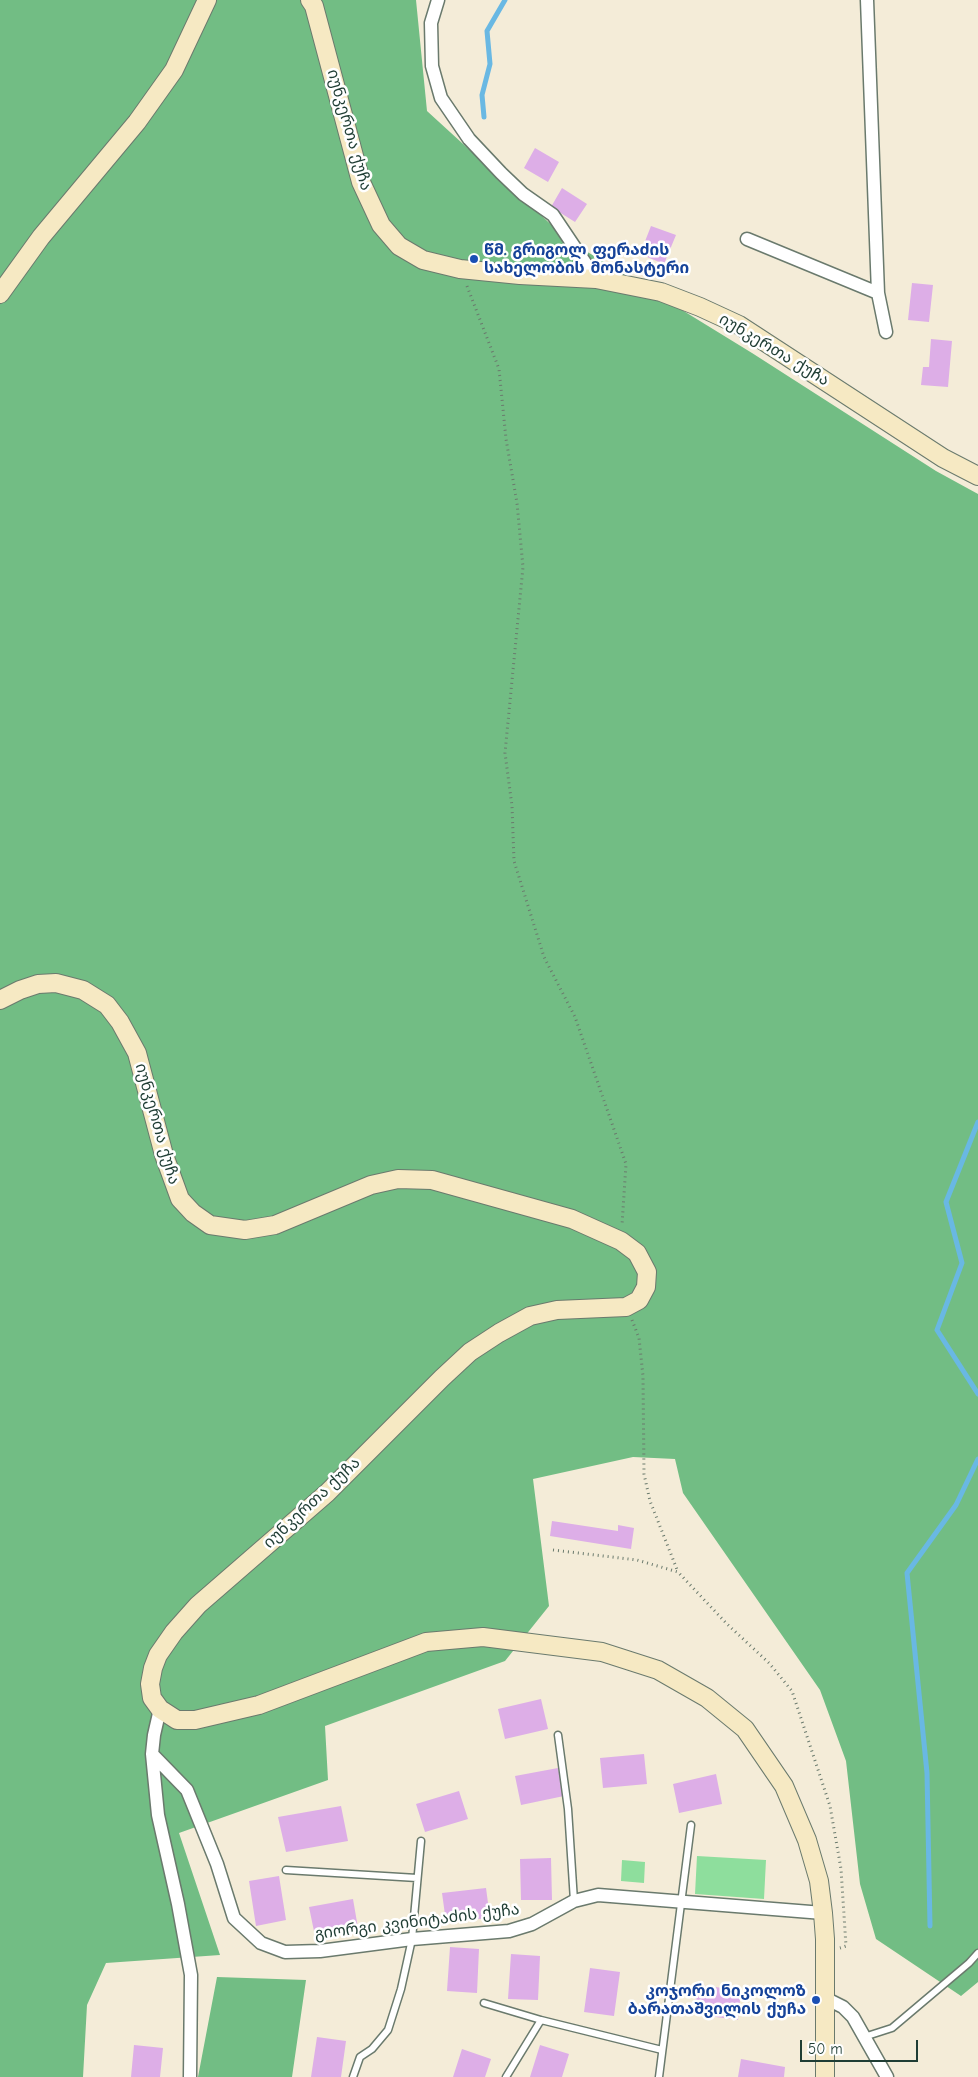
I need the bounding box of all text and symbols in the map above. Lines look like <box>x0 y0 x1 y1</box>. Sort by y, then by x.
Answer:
street label: იუნკერთა ქუჩა <box>323 67 375 193</box>
place label: წმ. გრიგოლ ფერაძის სახელობის მონასტერი <box>484 240 689 278</box>
marker: წმ. გრიგოლ ფერაძის სახელობის მონასტერი <box>468 253 480 265</box>
street label: იუნკერთა ქუჩა <box>715 310 833 390</box>
street label: იუნკერთა ქუჩა <box>131 1061 183 1187</box>
street label: იუნკერთა ქუჩა <box>260 1453 364 1553</box>
street label: გიორგი კვინიტაძის ქუჩა <box>313 1900 521 1944</box>
place label: კოჯორი ნიკოლოზ ბარათაშვილის ქუჩა <box>628 1981 806 2019</box>
marker: კოჯორი ნიკოლოზ ბარათაშვილის ქუჩა <box>810 1994 822 2006</box>
scale bar <box>803 2030 920 2062</box>
text: 50 m <box>808 2040 843 2058</box>

